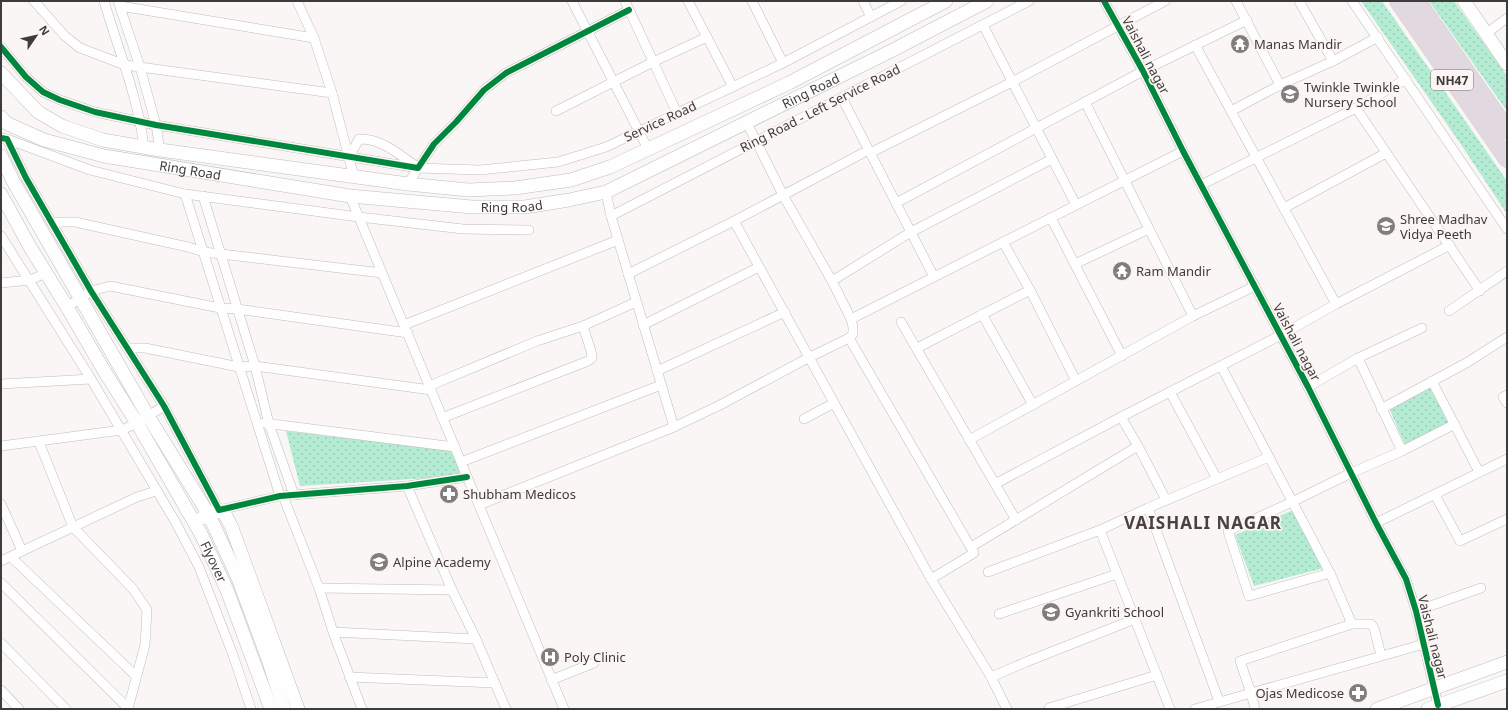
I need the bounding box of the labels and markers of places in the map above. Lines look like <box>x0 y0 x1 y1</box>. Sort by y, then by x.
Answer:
temple icon: Manas Mandir <box>1229 33 1251 55</box>
place label: Manas Mandir <box>1254 35 1342 53</box>
place label: Twinkle Twinkle Nursery School <box>1304 78 1400 111</box>
school or university icon: Twinkle Twinkle Nursery School <box>1279 83 1301 105</box>
place label: Shree Madhav Vidya Peeth <box>1400 210 1488 243</box>
school or university icon: Shree Madhav Vidya Peeth <box>1375 215 1397 237</box>
temple icon: Ram Mandir <box>1111 260 1133 282</box>
place label: Ram Mandir <box>1136 262 1211 280</box>
pharmacy icon: Shubham Medicos <box>438 483 460 505</box>
place label: Shubham Medicos <box>463 485 576 503</box>
school or university icon: Alpine Academy <box>368 551 390 573</box>
place label: Alpine Academy <box>393 553 491 571</box>
school or university icon: Gyankriti School <box>1040 601 1062 623</box>
place label: Gyankriti School <box>1065 603 1164 621</box>
hospital icon: Poly Clinic <box>539 646 561 668</box>
place label: Poly Clinic <box>564 648 626 666</box>
pharmacy icon: Ojas Medicose <box>1347 682 1369 704</box>
place label: Ojas Medicose <box>1255 684 1344 702</box>

